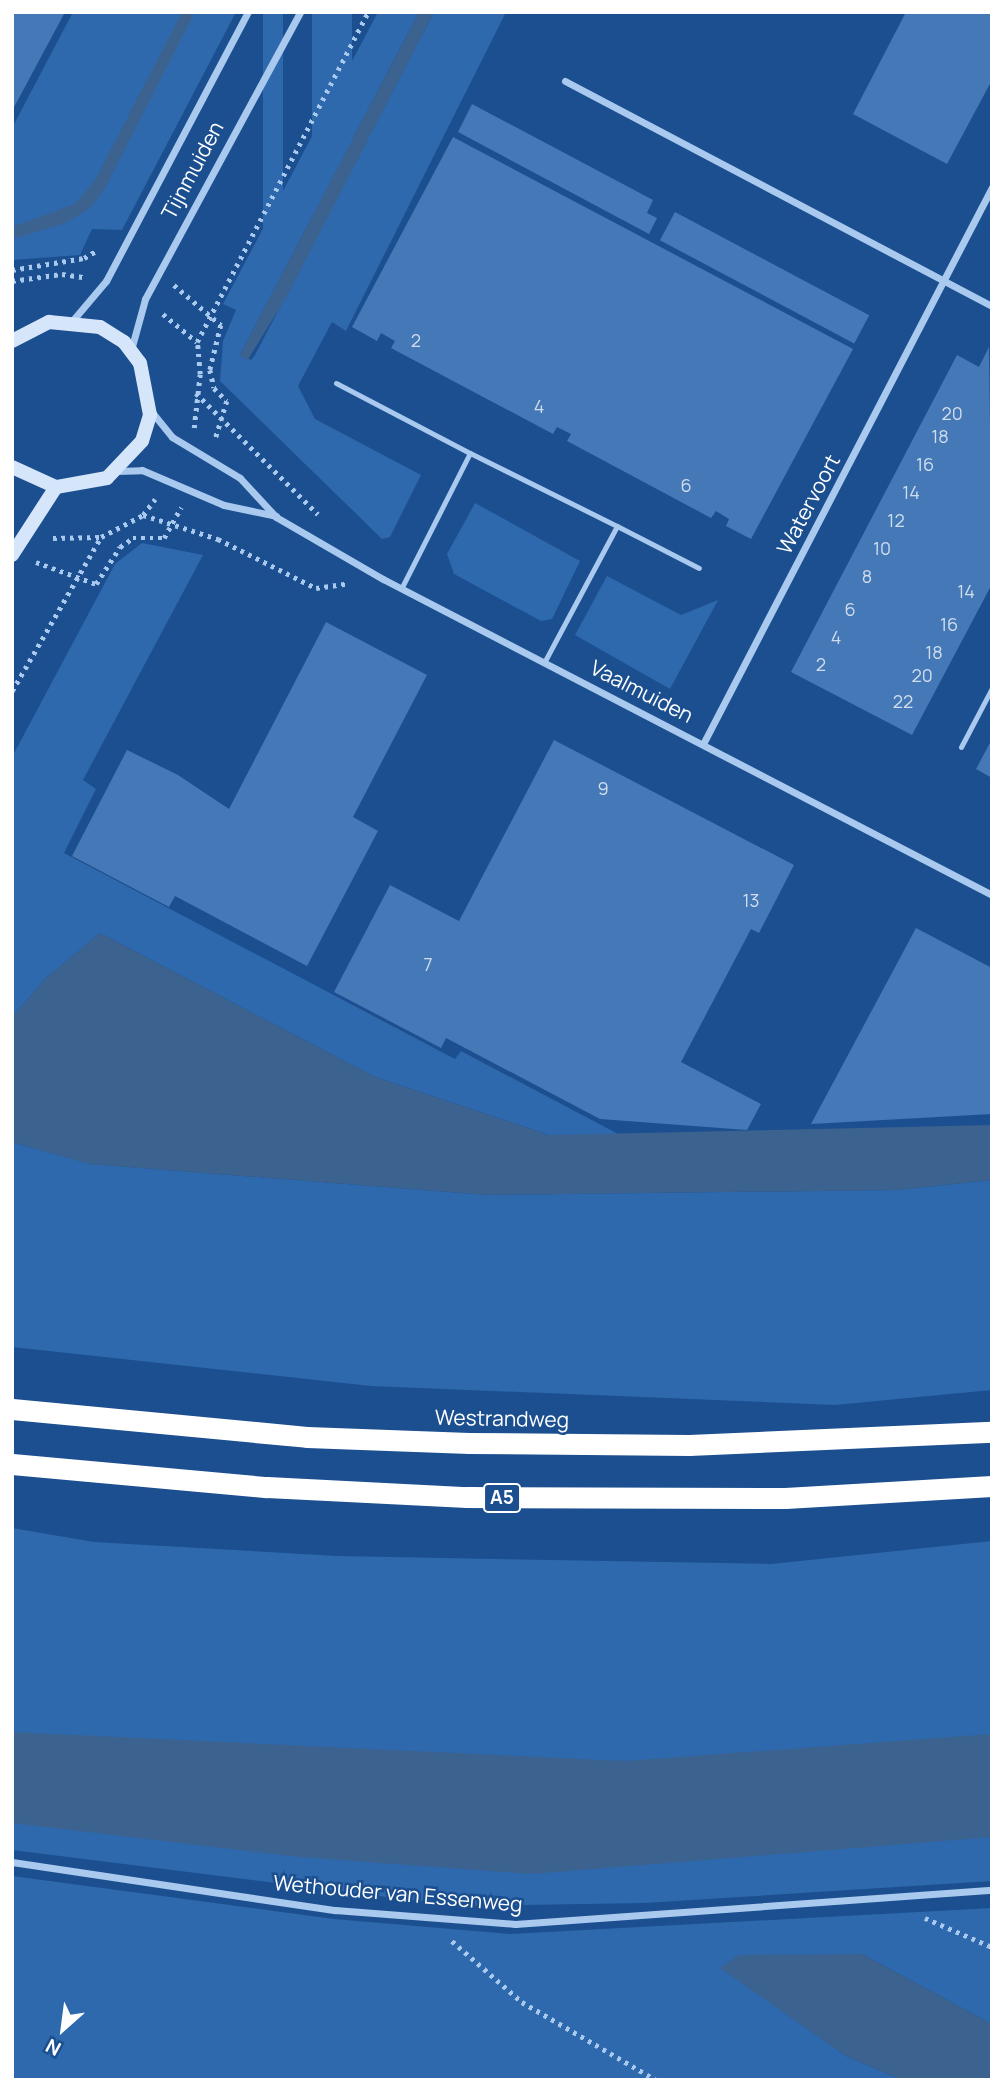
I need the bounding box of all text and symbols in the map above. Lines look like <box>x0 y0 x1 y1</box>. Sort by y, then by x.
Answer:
street label: Tijnmuiden <box>156 117 228 223</box>
house number: 2 <box>411 329 421 351</box>
house number: 4 <box>534 395 544 417</box>
house number: 20 <box>941 402 963 424</box>
house number: 18 <box>931 425 949 447</box>
street label: Watervoort <box>771 450 845 558</box>
house number: 16 <box>916 453 934 475</box>
house number: 6 <box>680 474 692 496</box>
house number: 14 <box>902 481 920 503</box>
house number: 12 <box>887 509 905 531</box>
house number: 10 <box>873 537 891 559</box>
house number: 8 <box>862 565 872 587</box>
house number: 14 <box>957 580 975 602</box>
house number: 6 <box>844 598 856 620</box>
house number: 16 <box>940 613 958 635</box>
house number: 4 <box>831 626 841 648</box>
house number: 18 <box>925 641 943 663</box>
house number: 2 <box>816 653 826 675</box>
street label: Vaalmuiden <box>586 654 698 728</box>
house number: 20 <box>911 664 933 686</box>
house number: 22 <box>893 690 913 712</box>
house number: 9 <box>597 777 609 799</box>
house number: 13 <box>743 889 759 911</box>
house number: 7 <box>423 953 433 975</box>
street label: Westrandweg <box>435 1404 569 1432</box>
road number: A5 <box>483 1482 521 1514</box>
street label: Wethouder van Essenweg <box>272 1870 524 1916</box>
north arrow <box>28 1994 98 2064</box>
text: N <box>41 2033 65 2062</box>

